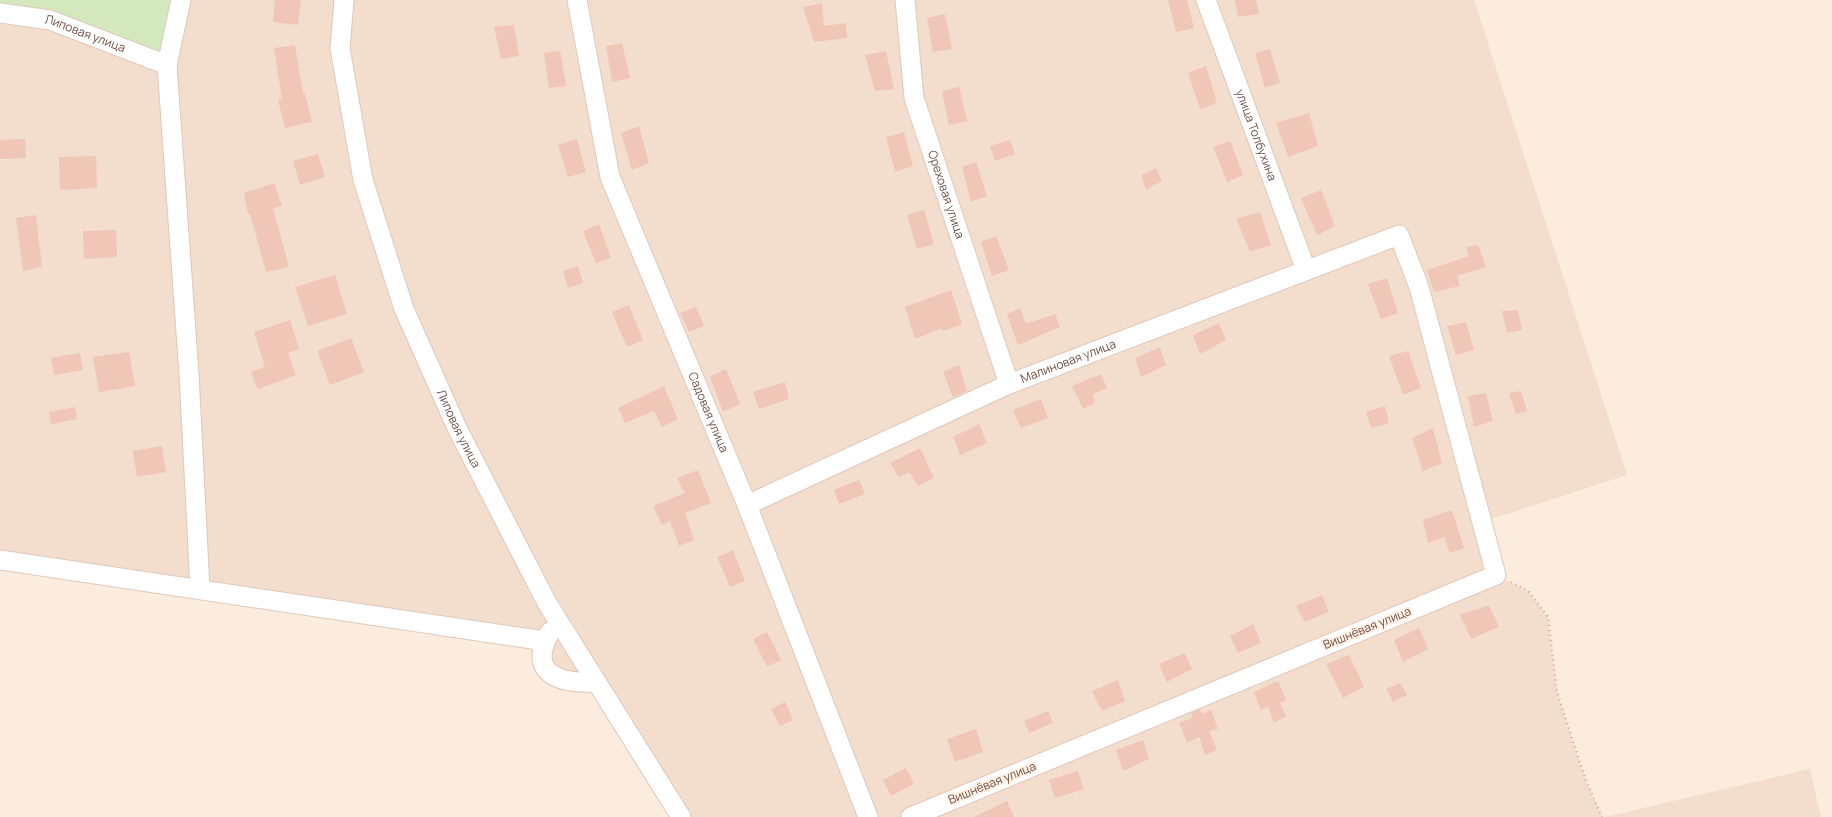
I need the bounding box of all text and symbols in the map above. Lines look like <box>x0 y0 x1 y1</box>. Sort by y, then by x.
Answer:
street label: Липовая улица <box>44 10 128 56</box>
street label: улица Толбухина <box>1232 87 1281 183</box>
street label: Ореховая улица <box>924 148 969 241</box>
street label: Малиновая улица <box>1018 335 1118 387</box>
street label: Садовая улица <box>684 369 733 455</box>
street label: Липовая улица <box>433 387 485 471</box>
street label: Вишнёвая улица <box>1320 602 1413 653</box>
street label: Вишнёвая улица <box>945 757 1038 808</box>

